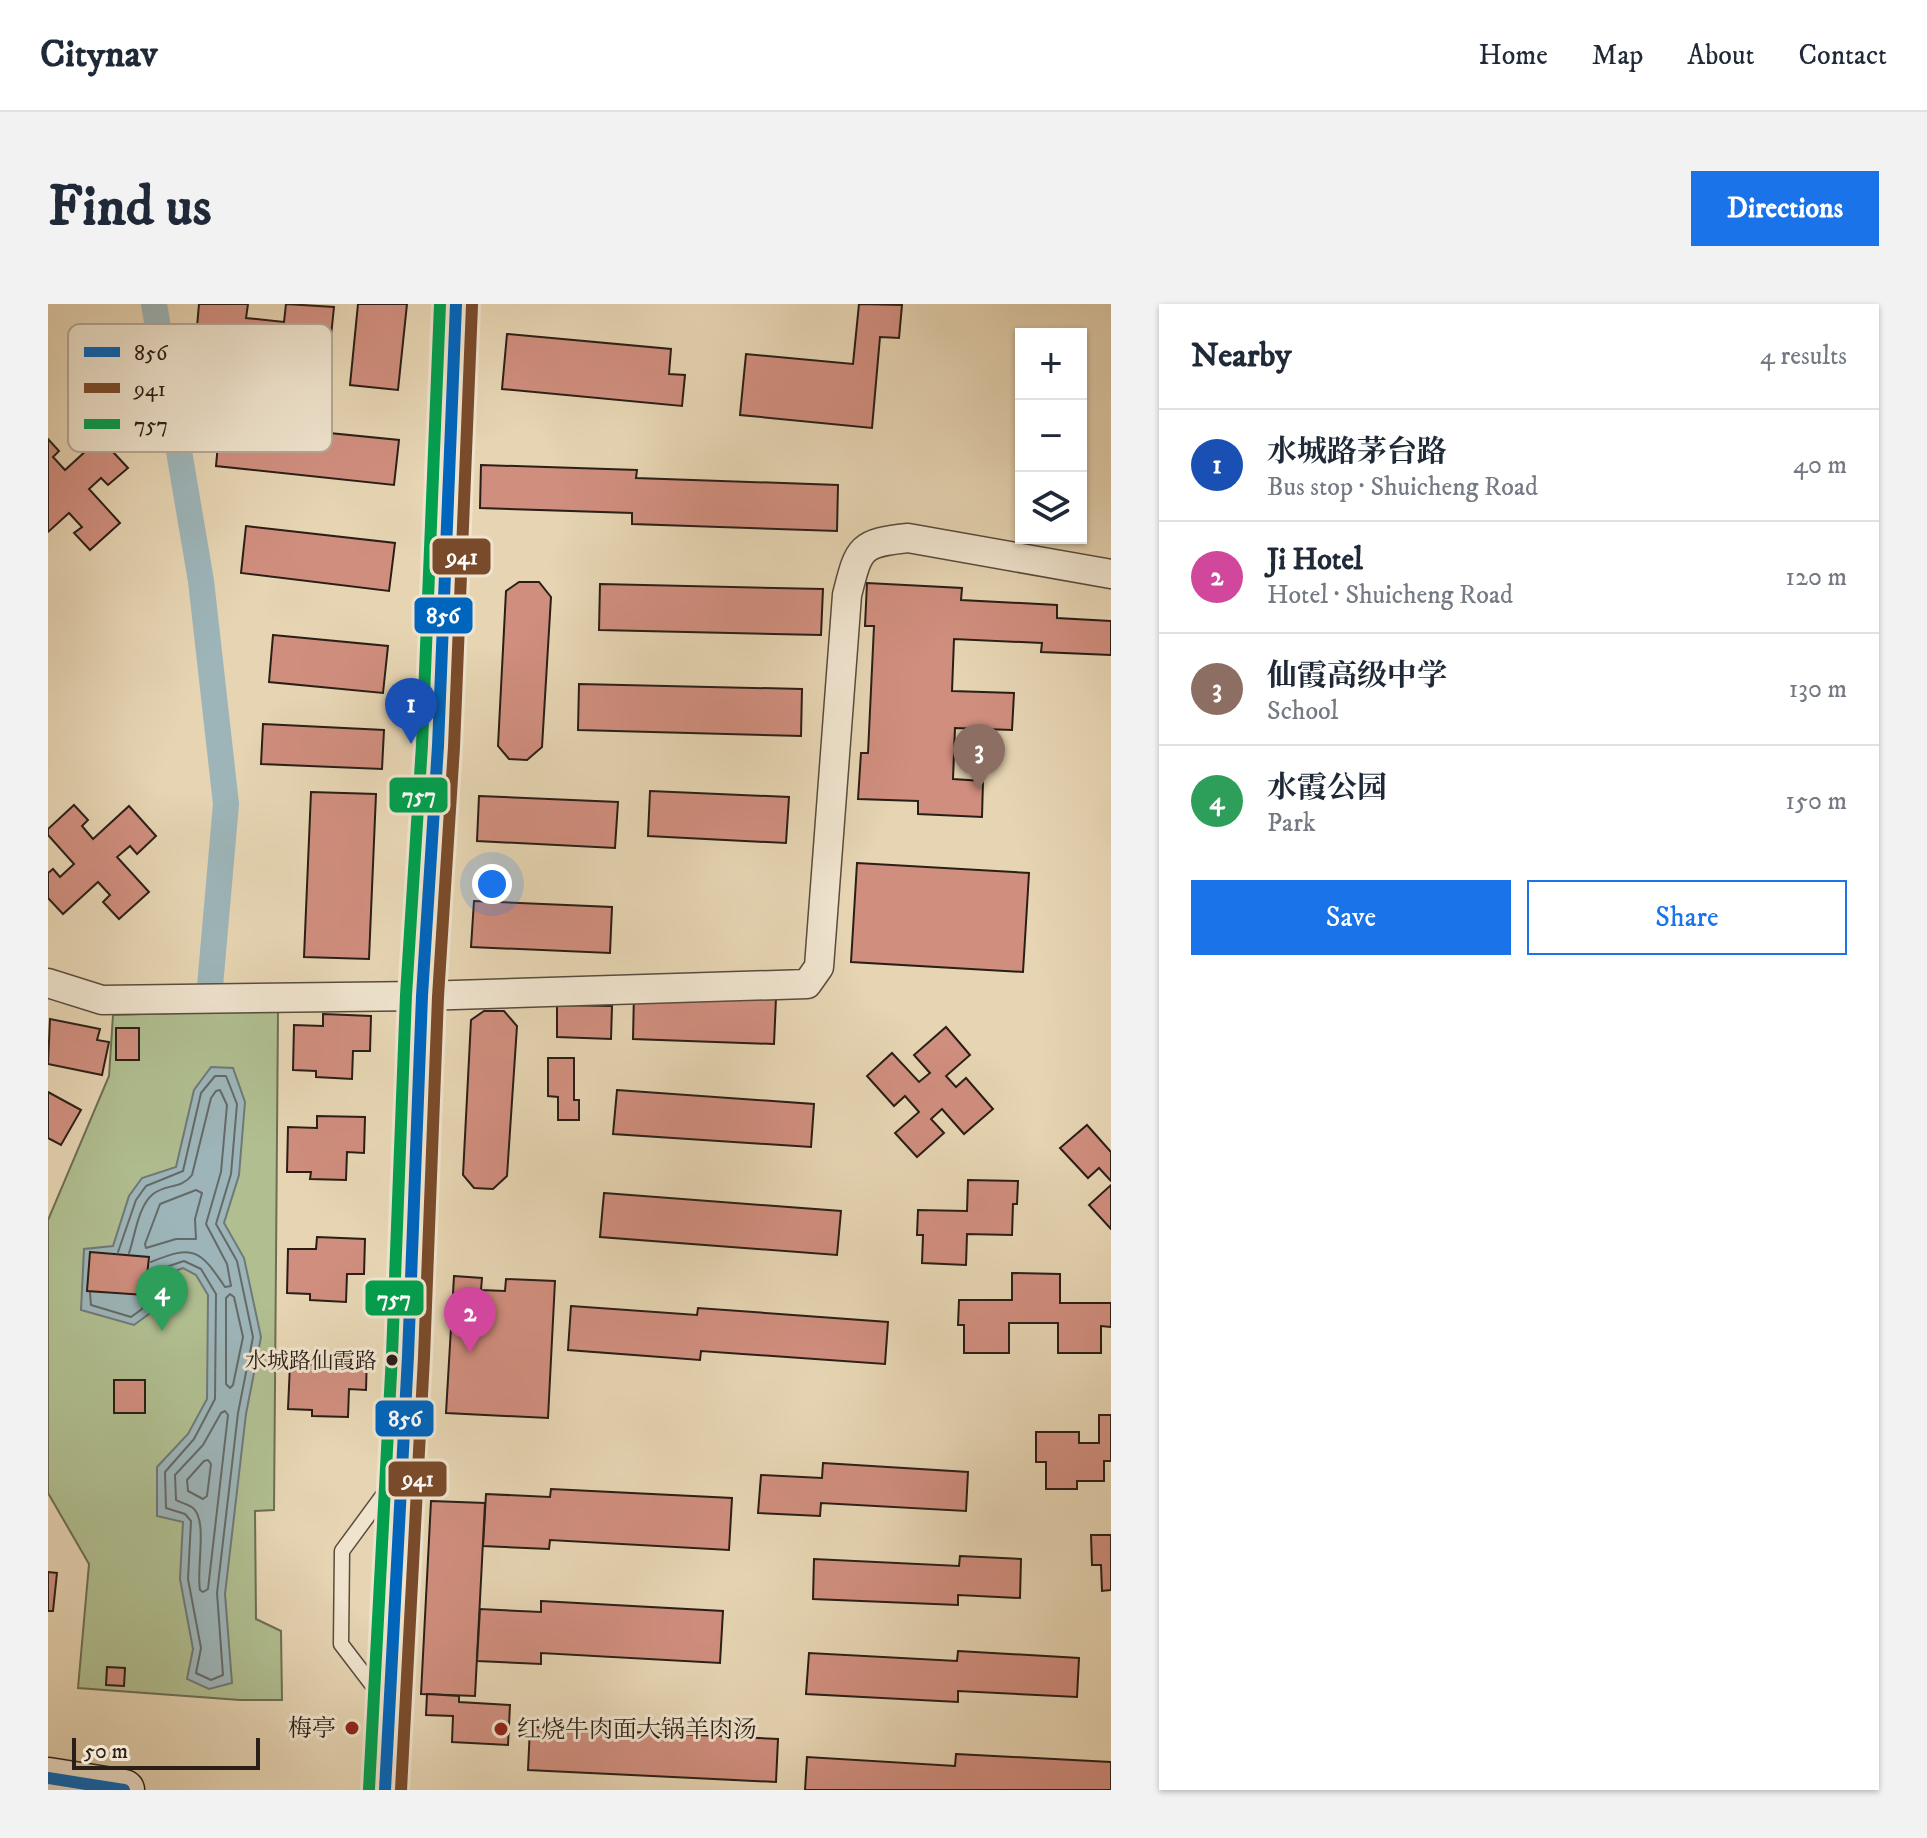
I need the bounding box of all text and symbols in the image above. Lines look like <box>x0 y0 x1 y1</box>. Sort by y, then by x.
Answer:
text: Citynav <box>40 31 158 79</box>
text: Home <box>1479 38 1548 73</box>
text: Map <box>1592 38 1643 73</box>
text: About <box>1687 38 1754 73</box>
text: Contact <box>1798 38 1887 73</box>
button: Directions <box>1691 171 1879 246</box>
text: Find us <box>48 173 212 243</box>
legend <box>68 324 332 452</box>
map controls <box>1015 328 1087 544</box>
button: + <box>1015 328 1087 400</box>
text: Nearby <box>1191 335 1292 377</box>
text: 856 <box>134 340 169 367</box>
text: 4 results <box>1760 340 1847 373</box>
text: 941 <box>133 376 166 403</box>
button: − <box>1015 400 1087 472</box>
text: 757 <box>134 412 168 439</box>
text: 水城路茅台路 <box>1267 434 1447 471</box>
text: 1 <box>1212 449 1222 482</box>
text: 40 m <box>1793 449 1847 482</box>
text: Bus stop · Shuicheng Road <box>1267 471 1538 504</box>
button: layers <box>1015 472 1087 544</box>
line badge: 941 <box>431 537 492 576</box>
text: Ji Hotel <box>1267 542 1363 579</box>
text: 941 <box>444 544 478 571</box>
text: 2 <box>1211 561 1223 594</box>
text: 120 m <box>1786 561 1847 594</box>
text: Hotel · Shuicheng Road <box>1267 579 1513 612</box>
line badge: 856 <box>413 596 474 635</box>
text: 856 <box>426 603 461 630</box>
text: 仙霞高级中学 <box>1267 658 1447 695</box>
text: 3 <box>1212 673 1222 706</box>
text: 130 m <box>1789 673 1847 706</box>
pin: 1 <box>385 678 437 744</box>
text: School <box>1267 695 1338 728</box>
pin: 3 <box>953 724 1005 790</box>
text: 水霞公园 <box>1267 770 1387 807</box>
line badge: 757 <box>388 776 449 814</box>
text: 757 <box>402 783 436 810</box>
text: 4 <box>1210 785 1224 818</box>
text: 150 m <box>1786 785 1847 818</box>
text: Park <box>1267 807 1316 840</box>
your location <box>472 864 512 904</box>
button: Save <box>1191 880 1511 955</box>
button: Share <box>1527 880 1847 955</box>
pin: 4 <box>136 1265 188 1331</box>
line badge: 757 <box>364 1279 425 1317</box>
text: 757 <box>377 1286 411 1313</box>
pin: 2 <box>444 1287 496 1353</box>
place label: 水城路仙霞路 <box>245 1348 377 1375</box>
marker: 水城路仙霞路 <box>384 1352 400 1368</box>
line badge: 856 <box>374 1399 435 1438</box>
text: 856 <box>388 1406 423 1433</box>
line badge: 941 <box>387 1460 448 1498</box>
text: 941 <box>400 1466 434 1493</box>
place label: 梅亭 <box>288 1714 336 1744</box>
place label: 红烧牛肉面大锅羊肉汤 <box>517 1715 757 1745</box>
marker: 梅亭 <box>343 1719 361 1737</box>
marker: 红烧牛肉面大锅羊肉汤 <box>492 1720 510 1738</box>
scale bar <box>72 1734 260 1770</box>
text: 50 m <box>84 1738 128 1765</box>

